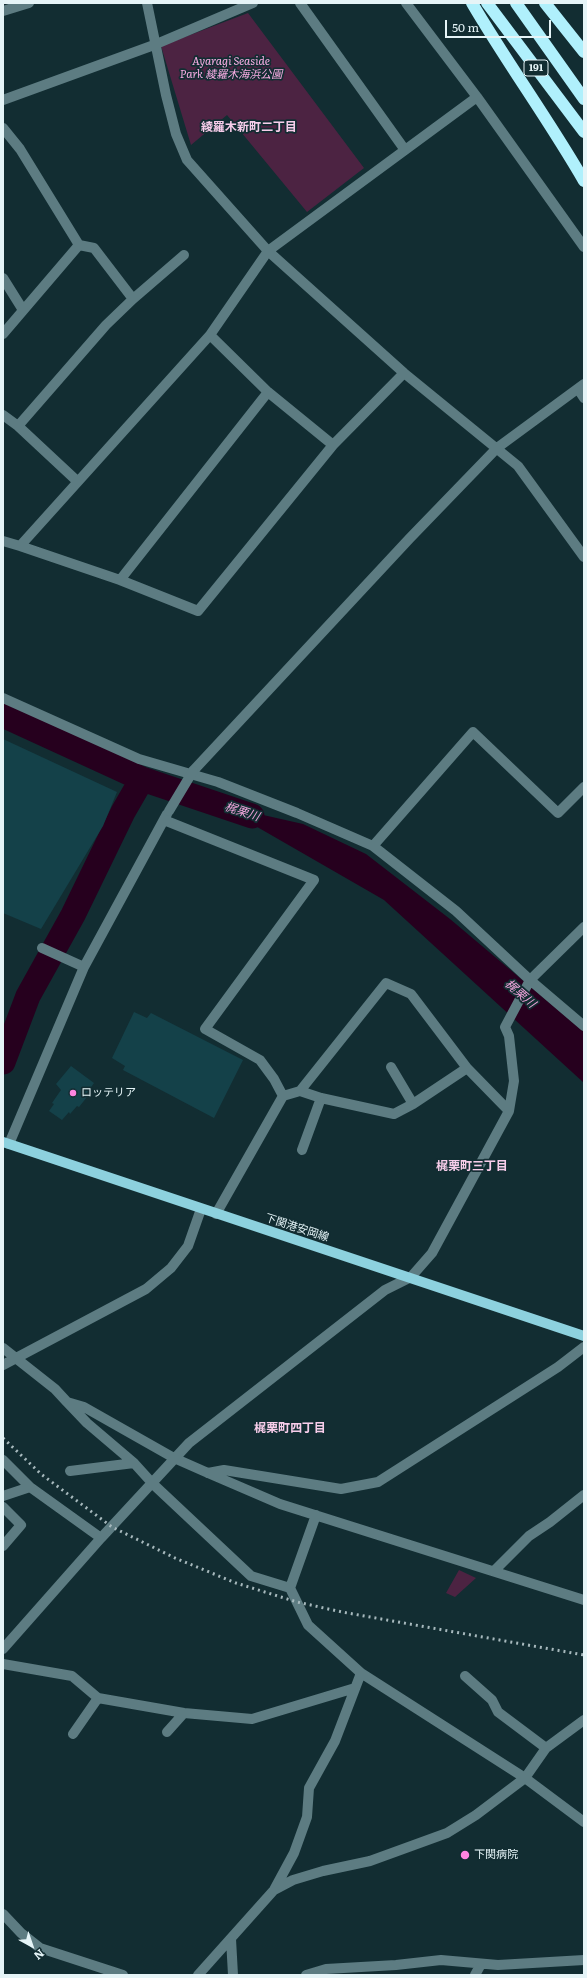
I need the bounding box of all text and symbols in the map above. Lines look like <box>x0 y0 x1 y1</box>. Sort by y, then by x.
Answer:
scale bar <box>447 12 553 38</box>
text: 50 m <box>452 18 479 36</box>
park label: Ayaragi Seaside Park 綾羅木海浜公園 <box>180 55 282 81</box>
road number: 191 <box>524 60 548 76</box>
district label: 綾羅木新町二丁目 <box>201 120 297 134</box>
water label: 梶栗川 <box>223 800 261 824</box>
water label: 梶栗川 <box>502 977 538 1011</box>
place label: ロッテリア <box>81 1086 136 1100</box>
marker: ロッテリア <box>68 1088 78 1098</box>
district label: 梶栗町三丁目 <box>436 1159 508 1173</box>
street label: 下関港安岡線 <box>264 1212 330 1244</box>
district label: 梶栗町四丁目 <box>254 1421 326 1435</box>
place label: 下関病院 <box>474 1848 518 1862</box>
marker: 下関病院 <box>459 1849 471 1861</box>
north arrow <box>12 1926 52 1966</box>
text: N <box>31 1946 48 1964</box>

